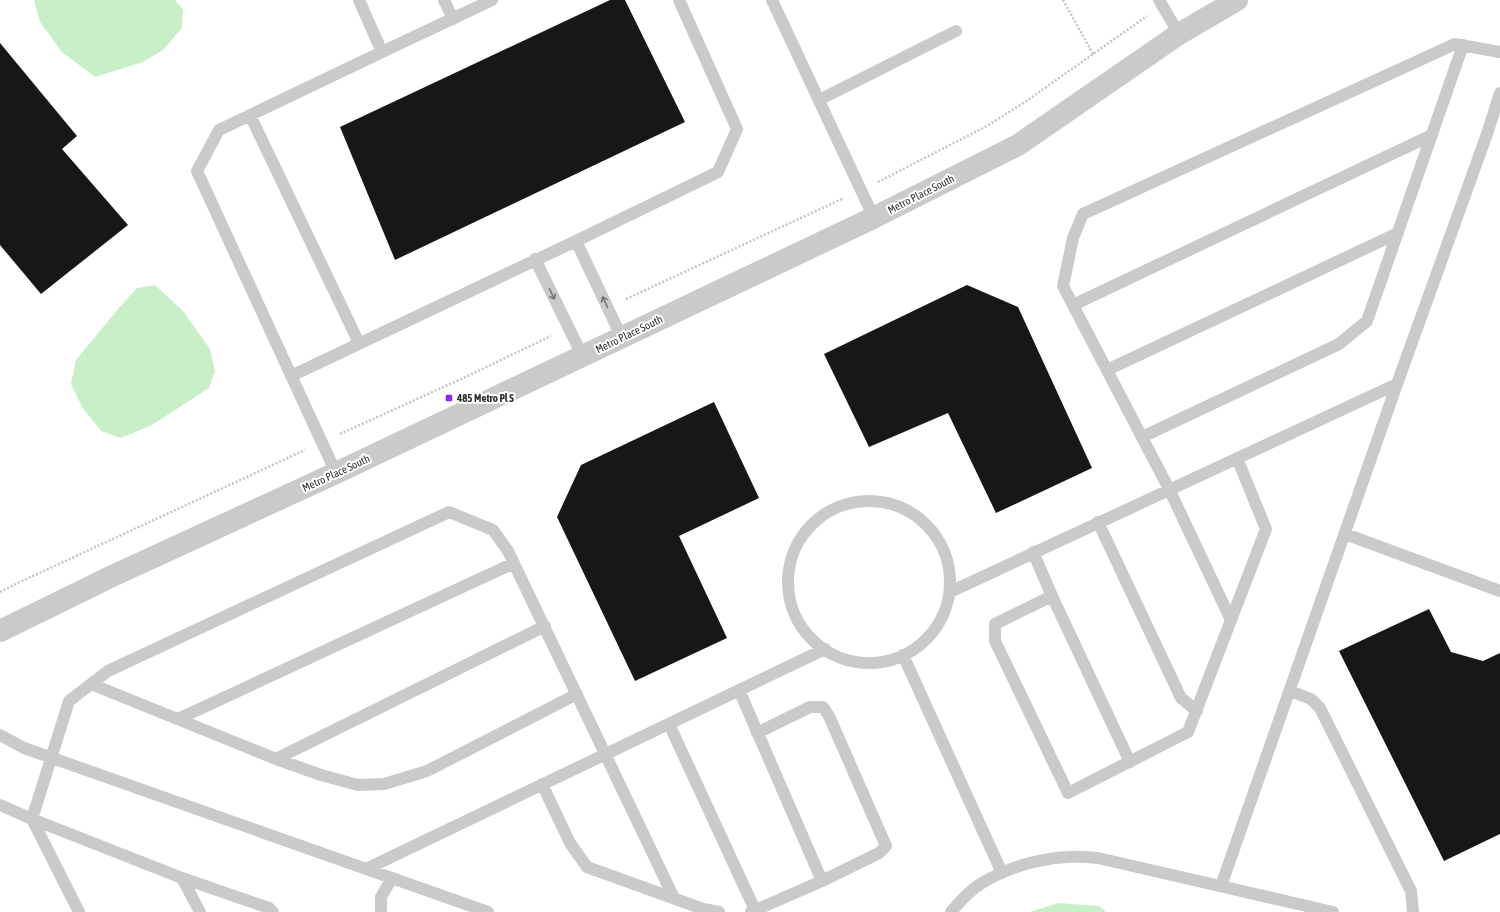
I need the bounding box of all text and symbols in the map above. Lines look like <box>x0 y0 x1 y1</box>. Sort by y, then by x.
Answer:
street label: Metro Place South <box>886 172 956 216</box>
one-way arrow <box>549 288 556 300</box>
one-way arrow <box>601 297 608 309</box>
street label: Metro Place South <box>594 313 664 355</box>
place label: 485 Metro Pl S <box>456 392 514 404</box>
marker: 485 Metro Pl S <box>444 393 454 403</box>
street label: Metro Place South <box>300 452 372 494</box>

